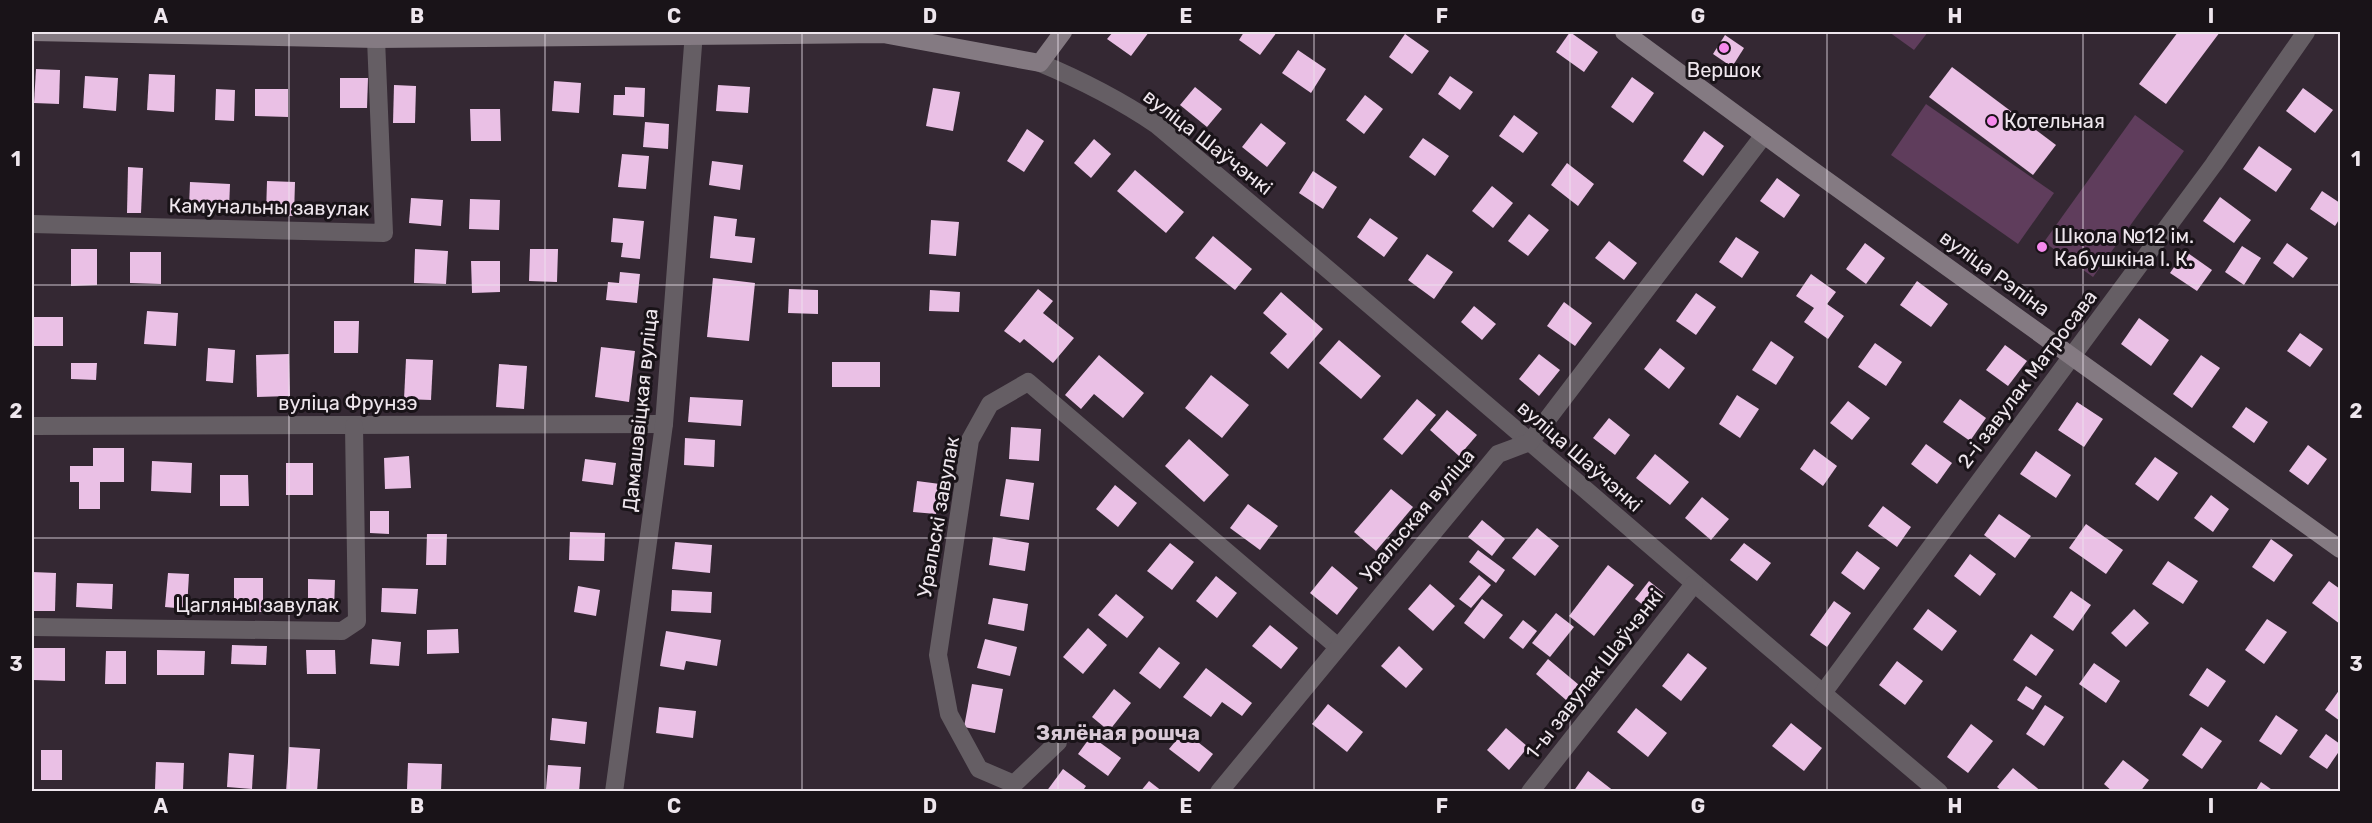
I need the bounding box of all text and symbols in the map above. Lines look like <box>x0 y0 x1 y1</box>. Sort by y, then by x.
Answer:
text: A <box>154 4 169 28</box>
text: B <box>410 4 424 28</box>
text: C <box>667 4 681 28</box>
text: D <box>923 4 937 28</box>
text: E <box>1180 4 1192 28</box>
text: F <box>1436 4 1448 28</box>
text: G <box>1691 4 1705 28</box>
text: H <box>1948 4 1962 28</box>
text: I <box>2208 4 2214 28</box>
marker: Вершок <box>1717 41 1731 55</box>
place label: Вершок <box>1687 58 1761 82</box>
street label: вуліца Шаўчэнкі <box>1139 84 1277 200</box>
place label: Котельная <box>2004 109 2105 133</box>
marker: Котельная <box>1985 114 1999 128</box>
text: 1 <box>11 147 21 171</box>
text: 1 <box>2351 147 2361 171</box>
street label: Камунальны завулак <box>168 193 370 221</box>
place label: Школа №12 ім. Кабушкіна І. К. <box>2054 224 2194 271</box>
street label: вуліца Рэпіна <box>1935 225 2055 321</box>
marker: Школа №12 ім. Кабушкіна І. К. <box>2035 240 2049 254</box>
street label: 2-і завулак Матросава <box>1952 285 2102 473</box>
street label: Дамашэвіцкая вуліца <box>617 307 663 513</box>
street label: вуліца Фрунзэ <box>278 391 418 415</box>
street label: вуліца Шаўчэнкі <box>1513 395 1647 517</box>
text: 2 <box>10 399 23 423</box>
text: 2 <box>2350 399 2363 423</box>
street label: Уральскі завулак <box>912 434 964 599</box>
street label: Уральская вуліца <box>1355 444 1479 586</box>
street label: 1-ы завулак Шаўчэнкі <box>1520 584 1668 764</box>
street label: Цагляны завулак <box>175 593 339 617</box>
text: 3 <box>9 652 23 676</box>
text: 3 <box>2349 652 2363 676</box>
district label: Зялёная рошча <box>1036 720 1200 745</box>
text: A <box>154 794 169 818</box>
text: B <box>410 794 424 818</box>
text: C <box>667 794 681 818</box>
text: D <box>923 794 937 818</box>
text: E <box>1180 794 1192 818</box>
text: F <box>1436 794 1448 818</box>
text: G <box>1691 794 1705 818</box>
text: H <box>1948 794 1962 818</box>
text: I <box>2208 794 2214 818</box>

